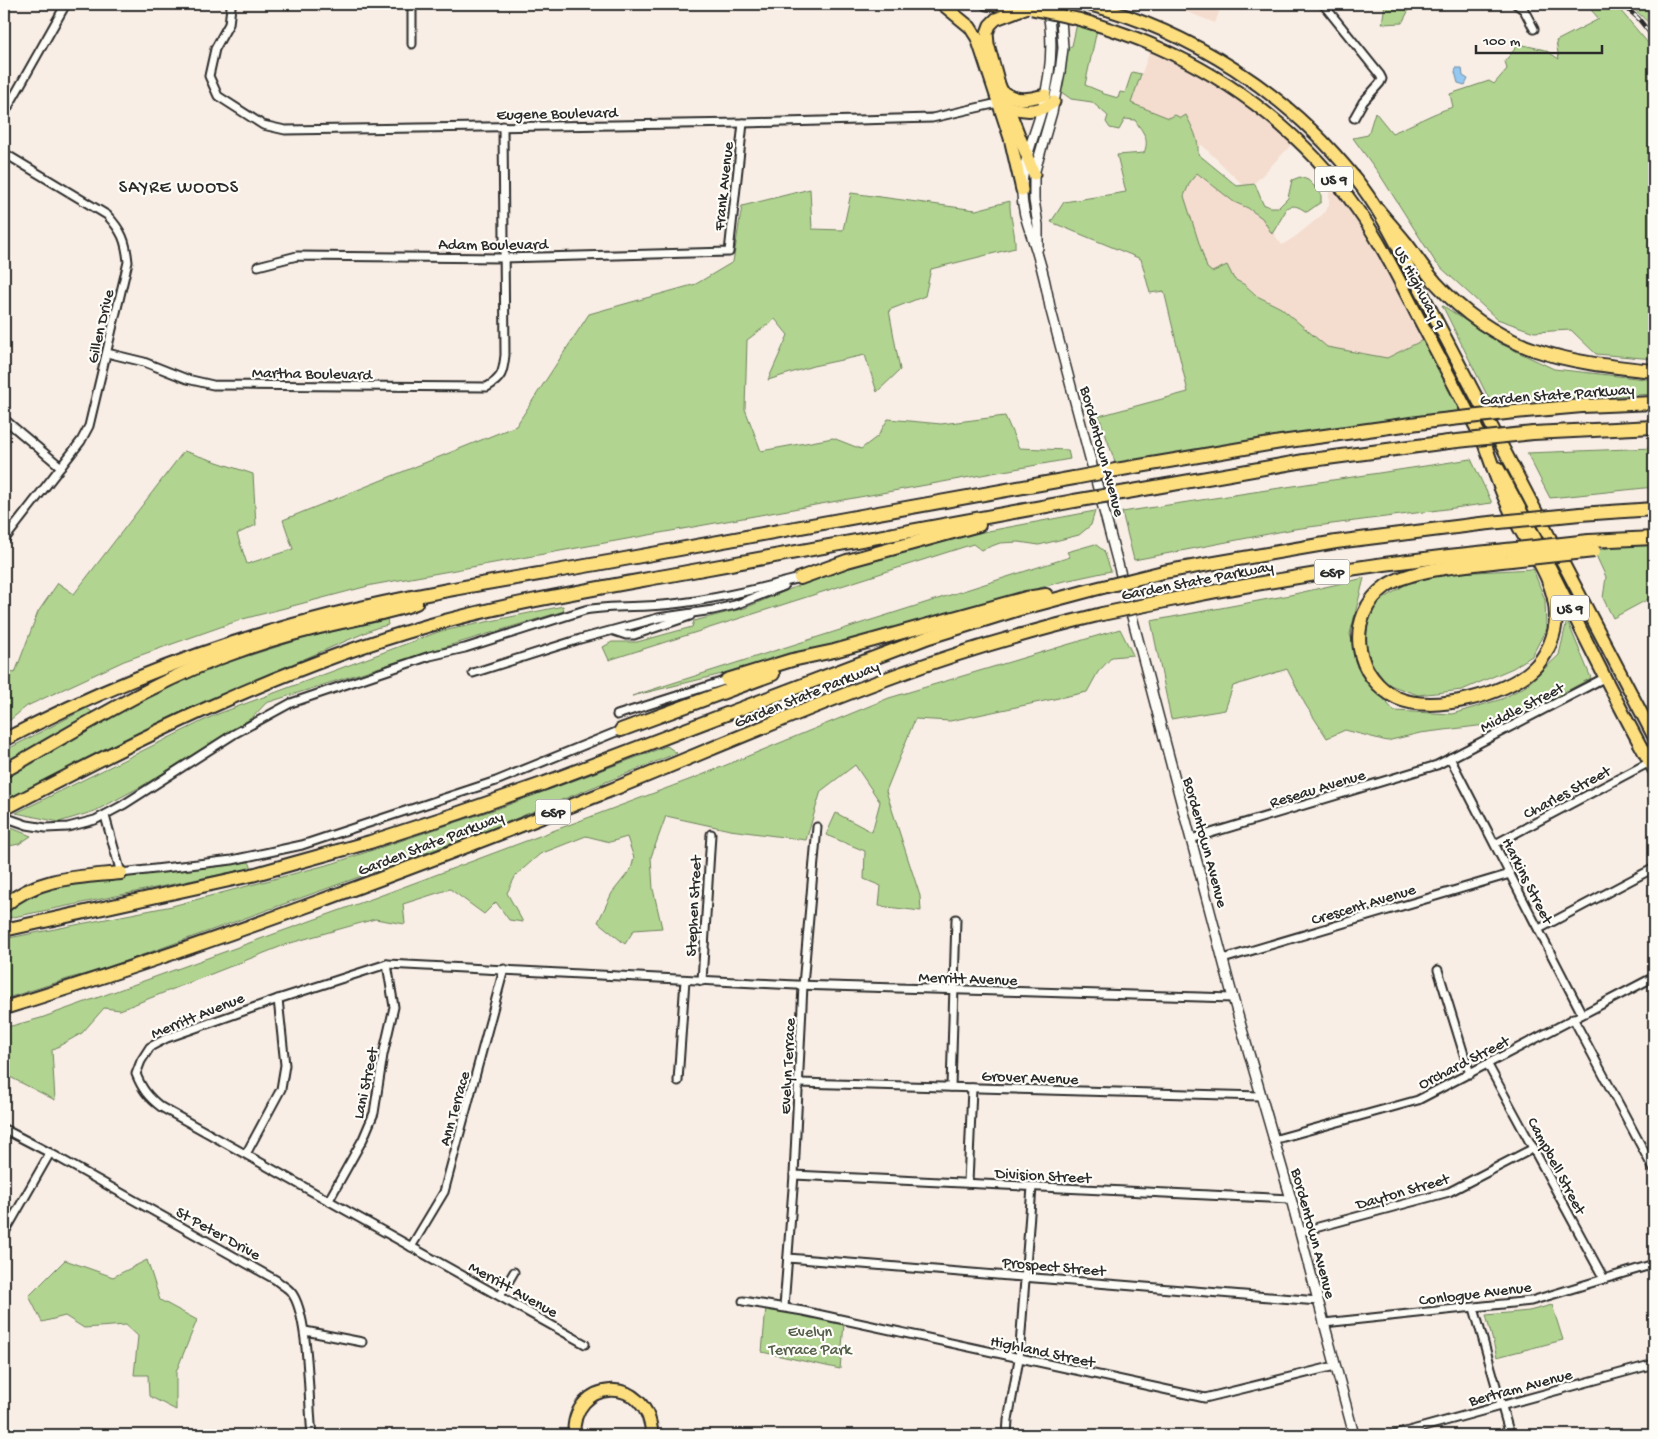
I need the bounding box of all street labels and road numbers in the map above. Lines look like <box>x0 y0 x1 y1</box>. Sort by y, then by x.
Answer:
street label: Eugene Boulevard <box>496 105 619 126</box>
street label: Frank Avenue <box>711 140 740 233</box>
road number: US 9 <box>1315 166 1353 192</box>
street label: Adam Boulevard <box>438 237 549 256</box>
street label: US Highway 9 <box>1388 244 1448 334</box>
street label: Gillen Drive <box>85 287 120 366</box>
street label: Martha Boulevard <box>252 365 374 386</box>
street label: Garden State Parkway <box>1479 382 1635 411</box>
street label: Bordentown Avenue <box>1074 384 1127 520</box>
street label: Garden State Parkway <box>1120 558 1276 607</box>
road number: GSP <box>1314 560 1350 584</box>
road number: US 9 <box>1551 596 1589 620</box>
street label: Garden State Parkway <box>732 658 883 734</box>
street label: Middle Street <box>1477 679 1569 738</box>
street label: Charles Street <box>1521 762 1616 825</box>
street label: Reseau Avenue <box>1268 767 1369 814</box>
street label: Bordentown Avenue <box>1177 775 1230 911</box>
road number: GSP <box>536 800 570 824</box>
street label: Garden State Parkway <box>356 809 507 882</box>
street label: Harkins Street <box>1496 835 1556 929</box>
street label: Stephen Street <box>683 854 708 957</box>
street label: Crescent Avenue <box>1310 881 1419 931</box>
street label: Merritt Avenue <box>918 969 1018 992</box>
street label: Merritt Avenue <box>149 990 249 1045</box>
street label: Evelyn Terrace <box>777 1017 802 1115</box>
street label: Orchard Street <box>1416 1032 1515 1095</box>
street label: Lani Street <box>351 1045 385 1121</box>
street label: Grover Avenue <box>981 1068 1079 1091</box>
street label: Ann Terrace <box>437 1069 476 1148</box>
street label: Campbell Street <box>1521 1115 1589 1220</box>
street label: Division Street <box>993 1165 1093 1190</box>
street label: Bordentown Avenue <box>1285 1166 1338 1302</box>
street label: Dayton Street <box>1353 1171 1453 1216</box>
street label: St Peter Drive <box>172 1204 264 1267</box>
street label: Prospect Street <box>1000 1254 1107 1283</box>
street label: Merritt Avenue <box>464 1259 561 1324</box>
street label: Conlogue Avenue <box>1418 1279 1533 1312</box>
street label: Highland Street <box>988 1333 1098 1374</box>
street label: Bertram Avenue <box>1466 1366 1575 1413</box>

